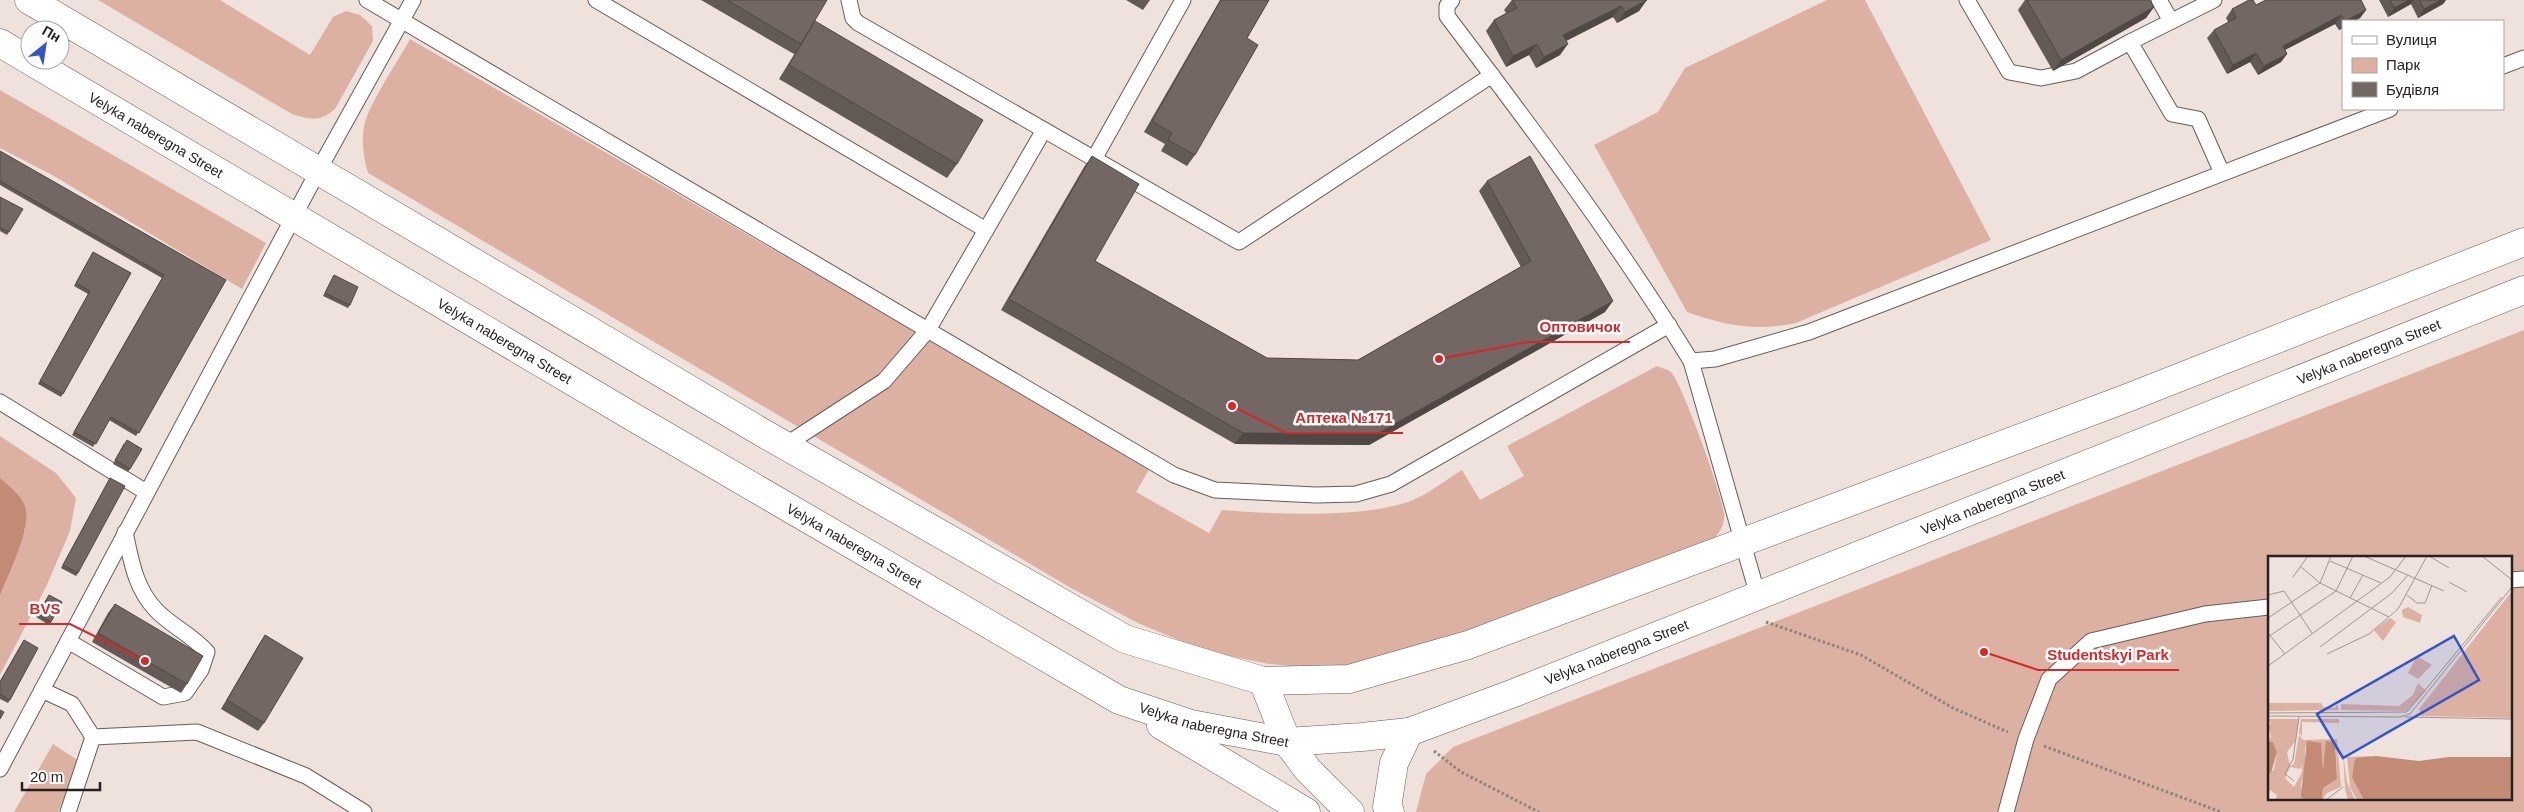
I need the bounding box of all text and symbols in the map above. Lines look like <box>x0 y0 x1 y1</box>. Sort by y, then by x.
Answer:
north arrow <box>20 20 70 70</box>
legend <box>2342 20 2504 110</box>
text: Пн <box>39 22 64 45</box>
text: Вулиця <box>2386 31 2437 48</box>
text: Парк <box>2386 56 2420 73</box>
text: Будівля <box>2386 81 2439 98</box>
street label: Velyka naberegna Street <box>86 89 226 181</box>
street label: Velyka naberegna Street <box>434 295 575 387</box>
callout: Оптовичок <box>1529 312 1630 342</box>
street label: Velyka naberegna Street <box>2295 316 2443 388</box>
text: Оптовичок <box>1540 318 1621 335</box>
callout: Аптека №171 <box>1286 403 1403 433</box>
text: Аптека №171 <box>1295 409 1393 426</box>
street label: Velyka naberegna Street <box>1918 466 2067 538</box>
street label: Velyka naberegna Street <box>784 500 924 591</box>
inset map <box>2268 556 2512 800</box>
callout: BVS <box>19 594 70 624</box>
text: BVS <box>30 600 60 617</box>
street label: Velyka naberegna Street <box>1542 616 1691 688</box>
callout: Studentskyi Park <box>2038 640 2179 670</box>
text: Studentskyi Park <box>2047 646 2170 663</box>
street label: Velyka naberegna Street <box>1137 699 1290 750</box>
scale bar <box>22 760 100 792</box>
text: 20 m <box>30 768 63 785</box>

